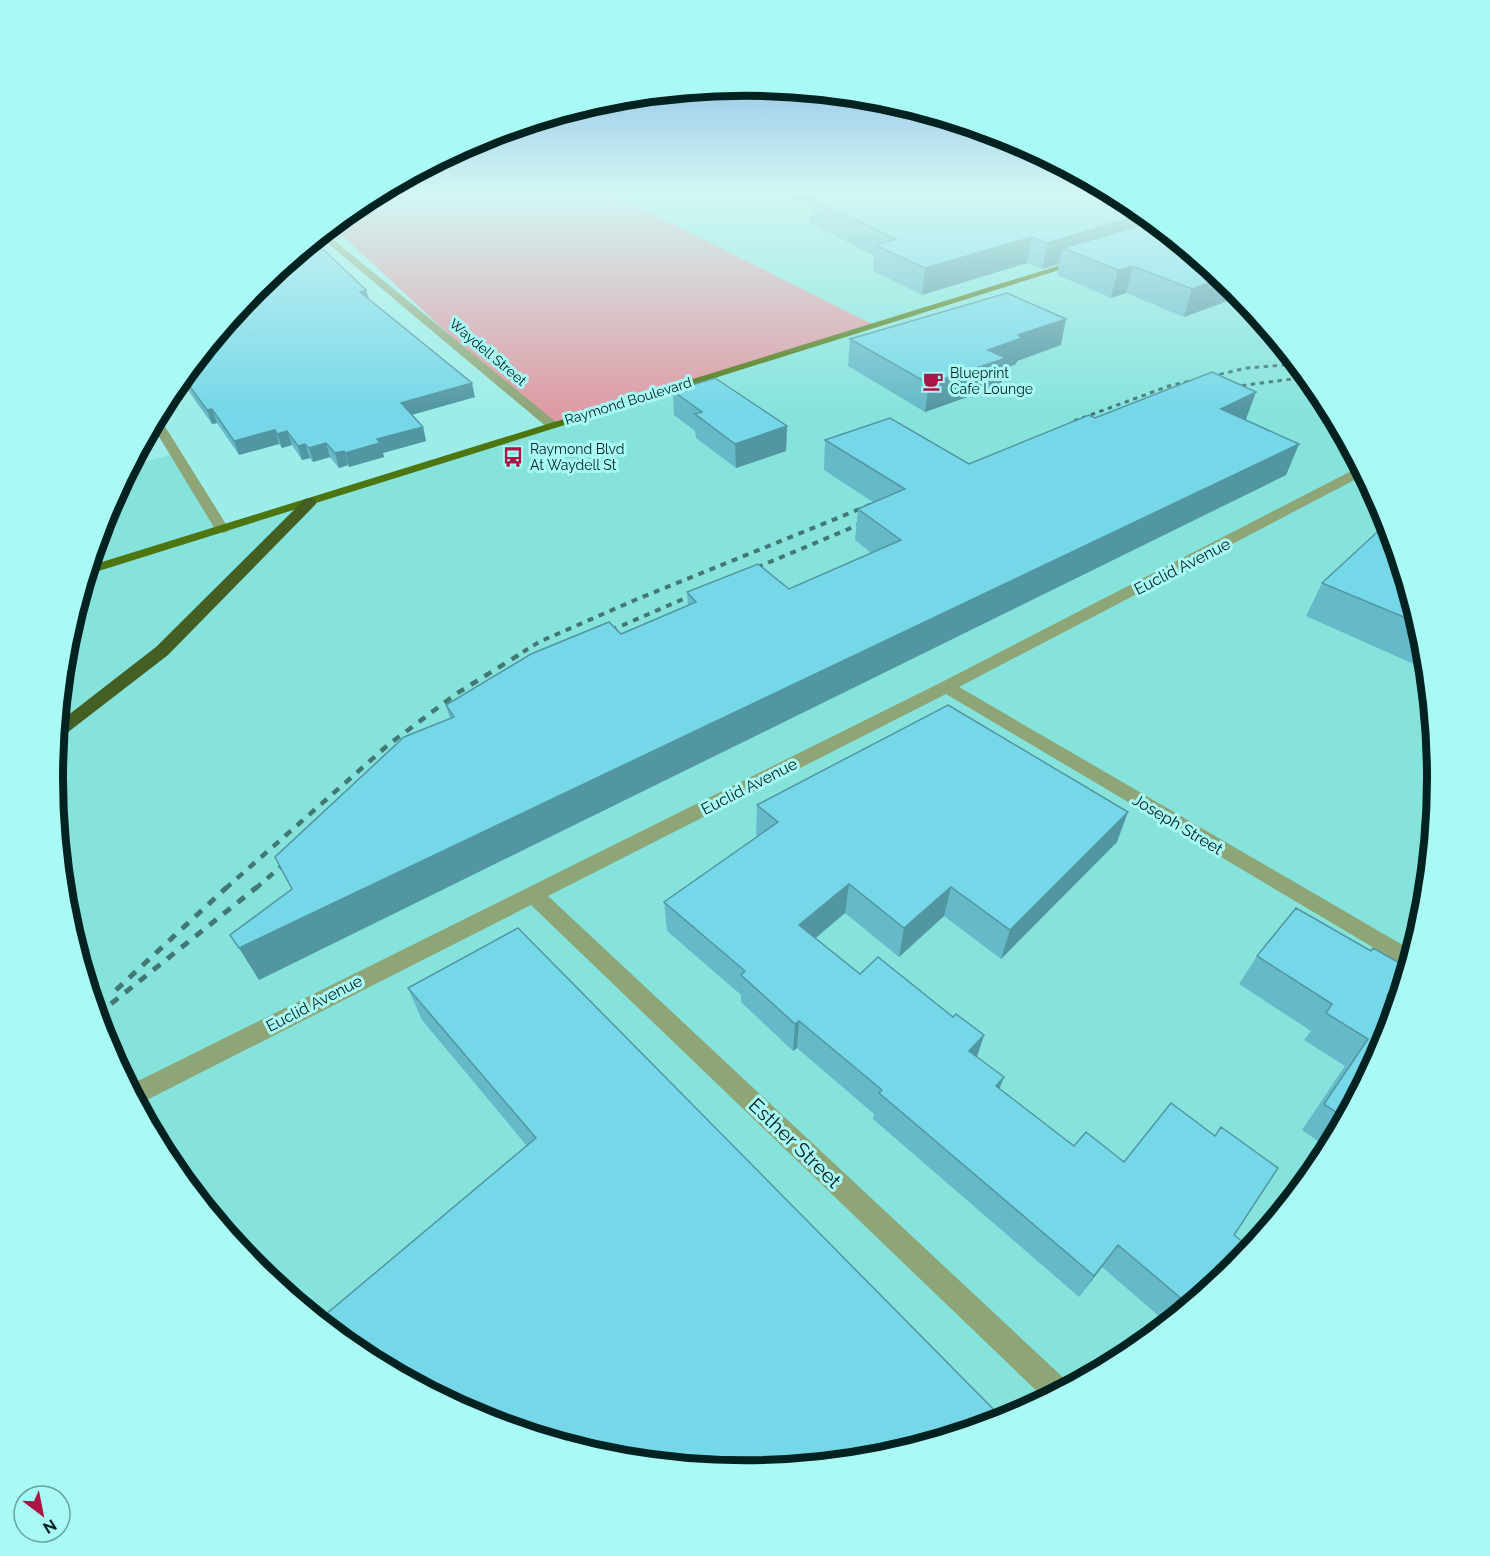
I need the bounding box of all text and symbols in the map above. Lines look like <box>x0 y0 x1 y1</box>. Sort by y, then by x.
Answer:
street label: Waydell Street <box>446 315 530 389</box>
place label: Blueprint Cafe Lounge <box>950 365 1033 397</box>
cafe icon: Blueprint Cafe Lounge <box>921 369 945 393</box>
street label: Raymond Boulevard <box>563 374 693 428</box>
place label: Raymond Blvd At Waydell St <box>530 441 624 473</box>
bus stop icon: Raymond Blvd At Waydell St <box>501 445 525 469</box>
street label: Euclid Avenue <box>1131 534 1233 599</box>
street label: Euclid Avenue <box>698 754 800 819</box>
street label: Joseph Street <box>1129 790 1227 859</box>
street label: Euclid Avenue <box>263 971 365 1036</box>
street label: Esther Street <box>744 1093 846 1193</box>
north arrow <box>12 1484 72 1544</box>
text: N <box>39 1515 60 1538</box>

